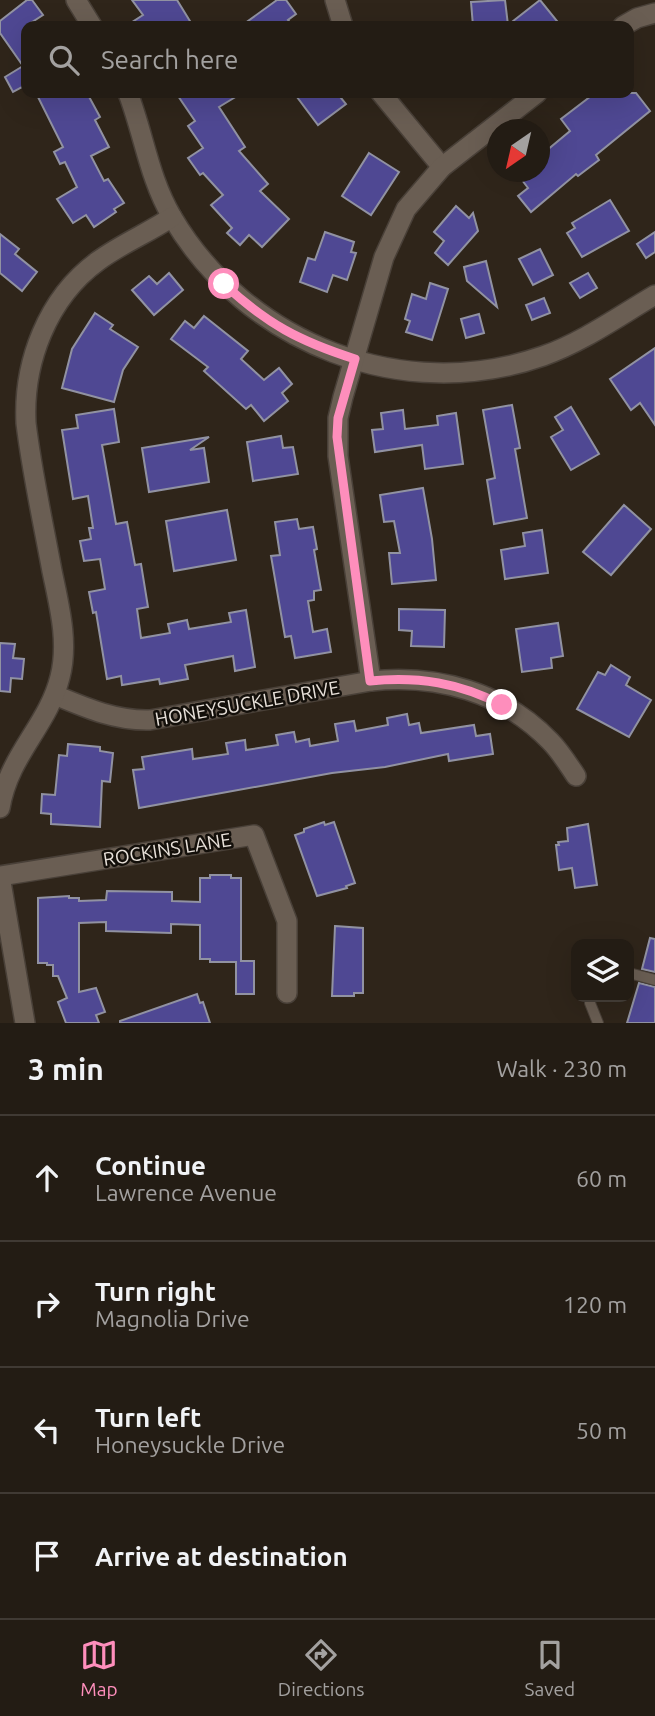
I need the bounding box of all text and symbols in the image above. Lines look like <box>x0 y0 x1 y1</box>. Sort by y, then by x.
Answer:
search box <box>21 21 634 98</box>
icon: search <box>45 41 83 79</box>
text: Search here <box>101 45 238 74</box>
north arrow <box>487 119 550 182</box>
route start <box>208 268 239 299</box>
street label: HONEYSUCKLE DRIVE <box>153 676 341 730</box>
route end <box>486 689 517 720</box>
street label: ROCKINS LANE <box>101 828 233 870</box>
map controls <box>571 939 634 1002</box>
button: layers <box>571 939 634 1002</box>
text: 3 min <box>28 1052 104 1086</box>
text: Walk · 230 m <box>496 1056 627 1081</box>
text: Continue <box>95 1151 206 1180</box>
icon: ahead <box>28 1159 66 1197</box>
text: 60 m <box>576 1166 627 1191</box>
text: Lawrence Avenue <box>95 1180 277 1205</box>
text: Turn right <box>95 1277 216 1306</box>
icon: right <box>28 1285 66 1323</box>
text: 120 m <box>563 1292 627 1317</box>
text: Magnolia Drive <box>95 1306 250 1331</box>
text: Turn left <box>95 1403 201 1432</box>
icon: left <box>28 1411 66 1449</box>
text: 50 m <box>576 1418 627 1443</box>
text: Honeysuckle Drive <box>95 1432 285 1457</box>
icon: arrive <box>28 1537 66 1575</box>
text: Arrive at destination <box>95 1542 348 1571</box>
tab: Map <box>80 1636 118 1700</box>
tab: Directions <box>278 1636 365 1700</box>
tab: Saved <box>524 1636 575 1700</box>

